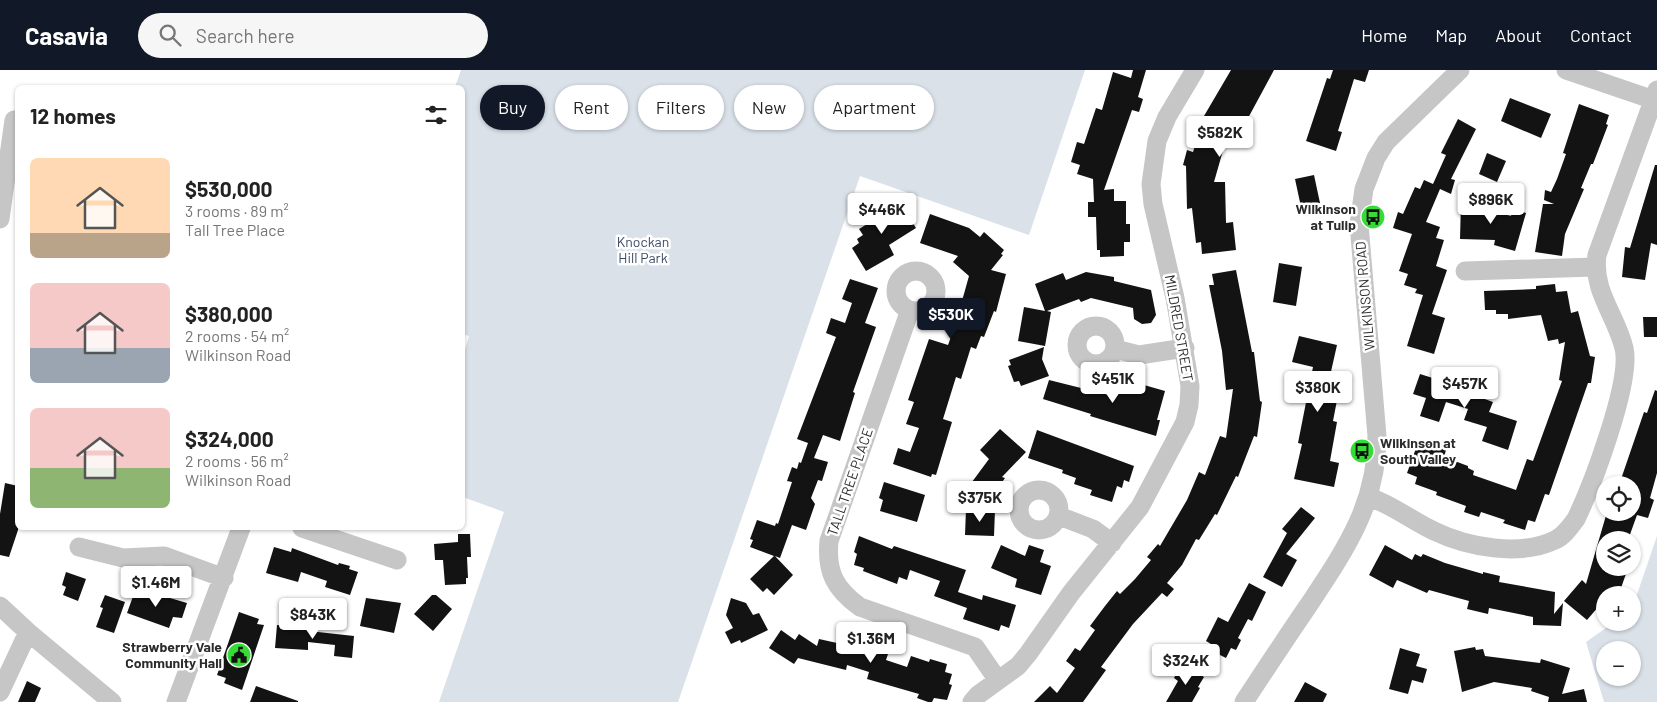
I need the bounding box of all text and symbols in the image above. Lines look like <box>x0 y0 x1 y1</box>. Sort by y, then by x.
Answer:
search box <box>138 13 488 58</box>
text: Casavia <box>25 21 108 50</box>
icon: search <box>156 21 184 49</box>
text: Search here <box>196 24 295 47</box>
text: Home <box>1361 24 1407 46</box>
text: Map <box>1435 24 1467 46</box>
text: About <box>1495 24 1542 46</box>
text: Contact <box>1570 24 1632 46</box>
chip: Buy <box>480 85 545 130</box>
chip: Rent <box>555 85 628 130</box>
chip: Filters <box>638 85 724 130</box>
chip: New <box>734 85 804 130</box>
chip: Apartment <box>814 85 934 130</box>
icon: filters <box>422 101 450 129</box>
text: 12 homes <box>30 103 116 128</box>
pin: $582K <box>1185 116 1255 158</box>
text: $582K <box>1197 122 1243 141</box>
text: $530,000 <box>185 176 273 201</box>
icon: home <box>70 178 130 238</box>
pin: $896K <box>1456 182 1526 225</box>
text: $896K <box>1469 189 1513 208</box>
pin: $446K <box>847 192 917 235</box>
text: $446K <box>858 199 906 218</box>
place label: Wilkinson at Tulip <box>1296 200 1356 233</box>
text: 3 rooms · 89 m² <box>185 201 289 220</box>
bus stop icon: Wilkinson at Tulip <box>1360 204 1386 230</box>
text: Tall Tree Place <box>185 220 285 239</box>
park label: Knockan Hill Park <box>617 233 669 266</box>
street label: WILKINSON ROAD <box>1351 241 1378 351</box>
street label: MILDRED STREET <box>1162 273 1197 383</box>
pin: $530K <box>916 298 986 340</box>
text: $380,000 <box>185 301 273 326</box>
icon: home <box>70 303 130 363</box>
text: $530K <box>928 304 974 323</box>
text: 2 rooms · 54 m² <box>185 326 289 345</box>
text: Wilkinson Road <box>185 345 291 364</box>
pin: $451K <box>1078 362 1148 404</box>
pin: $457K <box>1430 366 1500 409</box>
text: $451K <box>1092 368 1134 387</box>
pin: $380K <box>1283 370 1353 413</box>
text: $457K <box>1442 373 1488 392</box>
text: $380K <box>1295 377 1341 396</box>
text: $324,000 <box>185 426 274 451</box>
street label: TALL TREE PLACE <box>823 426 876 538</box>
icon: home <box>70 428 130 488</box>
place label: Wilkinson at South Valley <box>1380 434 1456 467</box>
bus stop icon: Wilkinson at South Valley <box>1349 438 1375 464</box>
text: 2 rooms · 56 m² <box>185 451 289 470</box>
text: Wilkinson Road <box>185 470 291 489</box>
map controls <box>1596 476 1641 686</box>
button: locate <box>1596 476 1641 521</box>
pin: $375K <box>945 480 1015 523</box>
text: $375K <box>958 487 1002 506</box>
button: layers <box>1596 531 1641 576</box>
pin: $1.46M <box>115 566 197 608</box>
text: $1.46M <box>132 572 180 591</box>
button: + <box>1596 586 1641 631</box>
pin: $843K <box>278 598 348 640</box>
text: $843K <box>290 604 336 623</box>
pin: $1.36M <box>830 622 912 664</box>
text: $1.36M <box>847 628 895 647</box>
place label: Strawberry Vale Community Hall <box>122 638 222 671</box>
button: − <box>1596 641 1641 686</box>
public building icon: Strawberry Vale Community Hall <box>226 642 252 668</box>
pin: $324K <box>1151 644 1221 686</box>
text: $324K <box>1163 650 1209 669</box>

